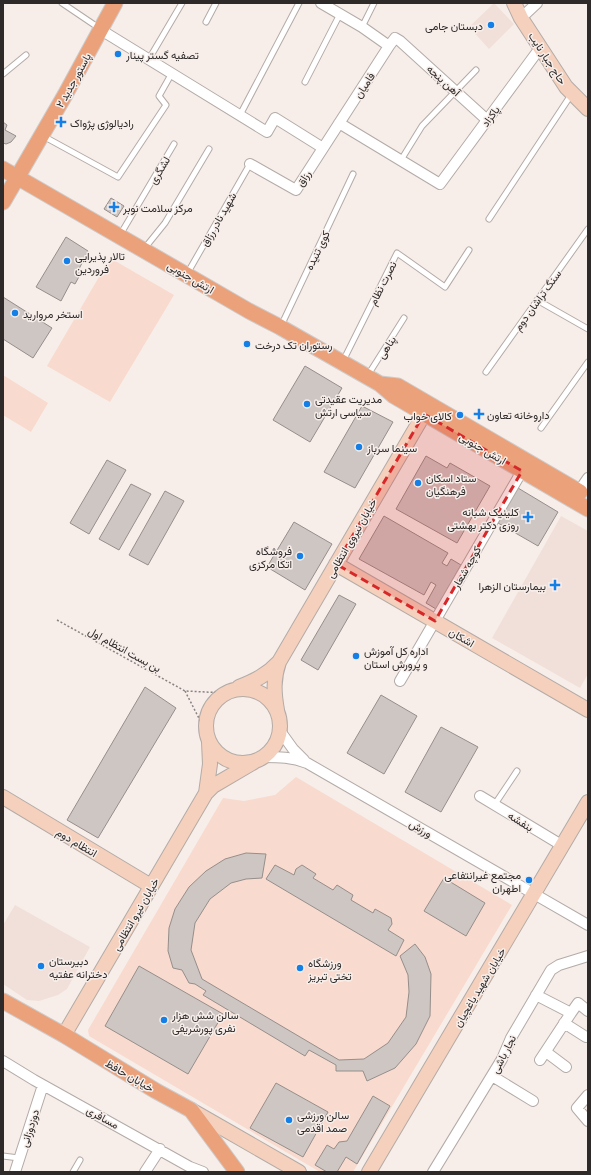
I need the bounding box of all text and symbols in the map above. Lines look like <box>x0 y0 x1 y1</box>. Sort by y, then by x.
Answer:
place label: دبستان جامی <box>425 18 483 33</box>
marker: دبستان جامی <box>486 20 496 30</box>
street label: حاج جبار نایب <box>525 29 570 88</box>
place label: تصفیه گستر پینار <box>125 47 200 63</box>
marker: تصفیه گستر پینار <box>113 49 123 59</box>
street label: پاستور جدید ۲ <box>52 50 95 110</box>
street label: آهن پنجه <box>423 61 465 101</box>
street label: فامیان <box>350 69 378 101</box>
street label: پاکزاد <box>477 102 503 130</box>
place label: رادیالوژی پژواک <box>70 115 134 131</box>
marker: رادیالوژی پژواک <box>55 116 67 128</box>
street label: لشگری <box>145 153 173 187</box>
street label: رزاق <box>292 167 314 189</box>
street label: شهید نادر رزاق <box>196 189 240 249</box>
place label: مرکز سلامت نوبر <box>122 200 193 215</box>
marker: مرکز سلامت نوبر <box>108 201 120 213</box>
street label: کوی تنیده <box>301 228 333 272</box>
place label: تالار پذیرایی فروردین <box>75 248 125 276</box>
marker: تالار پذیرایی فروردین <box>62 256 72 266</box>
street label: ارتش جنوبی <box>165 257 217 297</box>
street label: نصرت نظام <box>364 258 400 308</box>
street label: سنگ تراشان دوم <box>510 266 565 334</box>
place label: استخر مروارید <box>23 306 83 321</box>
marker: استخر مروارید <box>10 308 20 318</box>
street label: پناهی <box>373 333 400 362</box>
place label: رستوران تک درخت <box>255 337 333 352</box>
marker: رستوران تک درخت <box>242 339 252 349</box>
place label: مدیریت عقیدتی سیاسی ارتش <box>315 391 382 419</box>
marker: مدیریت عقیدتی سیاسی ارتش <box>302 399 312 409</box>
place label: داروخانه تعاون <box>487 407 549 422</box>
place label: کالای خواب <box>404 408 452 423</box>
marker: داروخانه تعاون <box>474 409 484 419</box>
marker: کالای خواب <box>455 410 465 420</box>
street label: ارتش جنوبی <box>457 428 509 468</box>
place label: سینما سرباز <box>366 440 418 455</box>
marker: سینما سرباز <box>354 442 364 452</box>
place label: ستاد اسکان فرهنگیان <box>426 470 477 498</box>
marker: ستاد اسکان فرهنگیان <box>413 478 423 488</box>
street label: خیابان نیروی انتظامی <box>322 495 380 581</box>
place label: کلینیک شبانه روزی دکتر بهشتی <box>447 504 519 532</box>
marker: کلینیک شبانه روزی دکتر بهشتی <box>522 511 534 523</box>
place label: فروشگاه اتکا مرکزی <box>249 543 292 571</box>
street label: کوچه شعار <box>447 543 485 592</box>
marker: فروشگاه اتکا مرکزی <box>295 551 305 561</box>
place label: بیمارستان الزهرا <box>478 578 546 593</box>
marker: بیمارستان الزهرا <box>549 579 561 591</box>
street label: بن بست انتظام اول <box>85 623 164 676</box>
street label: اشکان <box>446 624 478 650</box>
place label: اداره کل آموزش و پرورش استان <box>364 643 428 672</box>
marker: اداره کل آموزش و پرورش استان <box>351 651 361 661</box>
street label: بنفشه <box>505 807 537 835</box>
street label: ورزش <box>407 815 435 841</box>
street label: انتظام دوم <box>53 824 100 861</box>
place label: مجتمع غیرانتفاعی اطهران <box>444 867 521 895</box>
street label: خیابان نیرو انتظامی <box>108 875 162 953</box>
marker: مجتمع غیرانتفاعی اطهران <box>524 875 534 885</box>
street label: خیابان شهید یاغچیان <box>449 945 509 1030</box>
place label: دبیرستان دخترانه عفتیه <box>49 953 108 981</box>
place label: ورزشگاه تختی تبریز <box>307 955 352 983</box>
marker: دبیرستان دخترانه عفتیه <box>36 961 46 971</box>
marker: ورزشگاه تختی تبریز <box>295 963 305 973</box>
place label: سالن شش هزار نفری پورشریفی <box>171 1007 239 1036</box>
marker: سالن شش هزار نفری پورشریفی <box>159 1015 169 1025</box>
street label: نجار باشی <box>487 1032 519 1076</box>
street label: خیابان حافظ <box>103 1055 157 1095</box>
street label: مسافری <box>84 1102 122 1132</box>
street label: دوزدوزانی <box>16 1107 42 1149</box>
place label: سالن ورزشی صمد اقدمی <box>297 1107 349 1135</box>
marker: سالن ورزشی صمد اقدمی <box>284 1115 294 1125</box>

